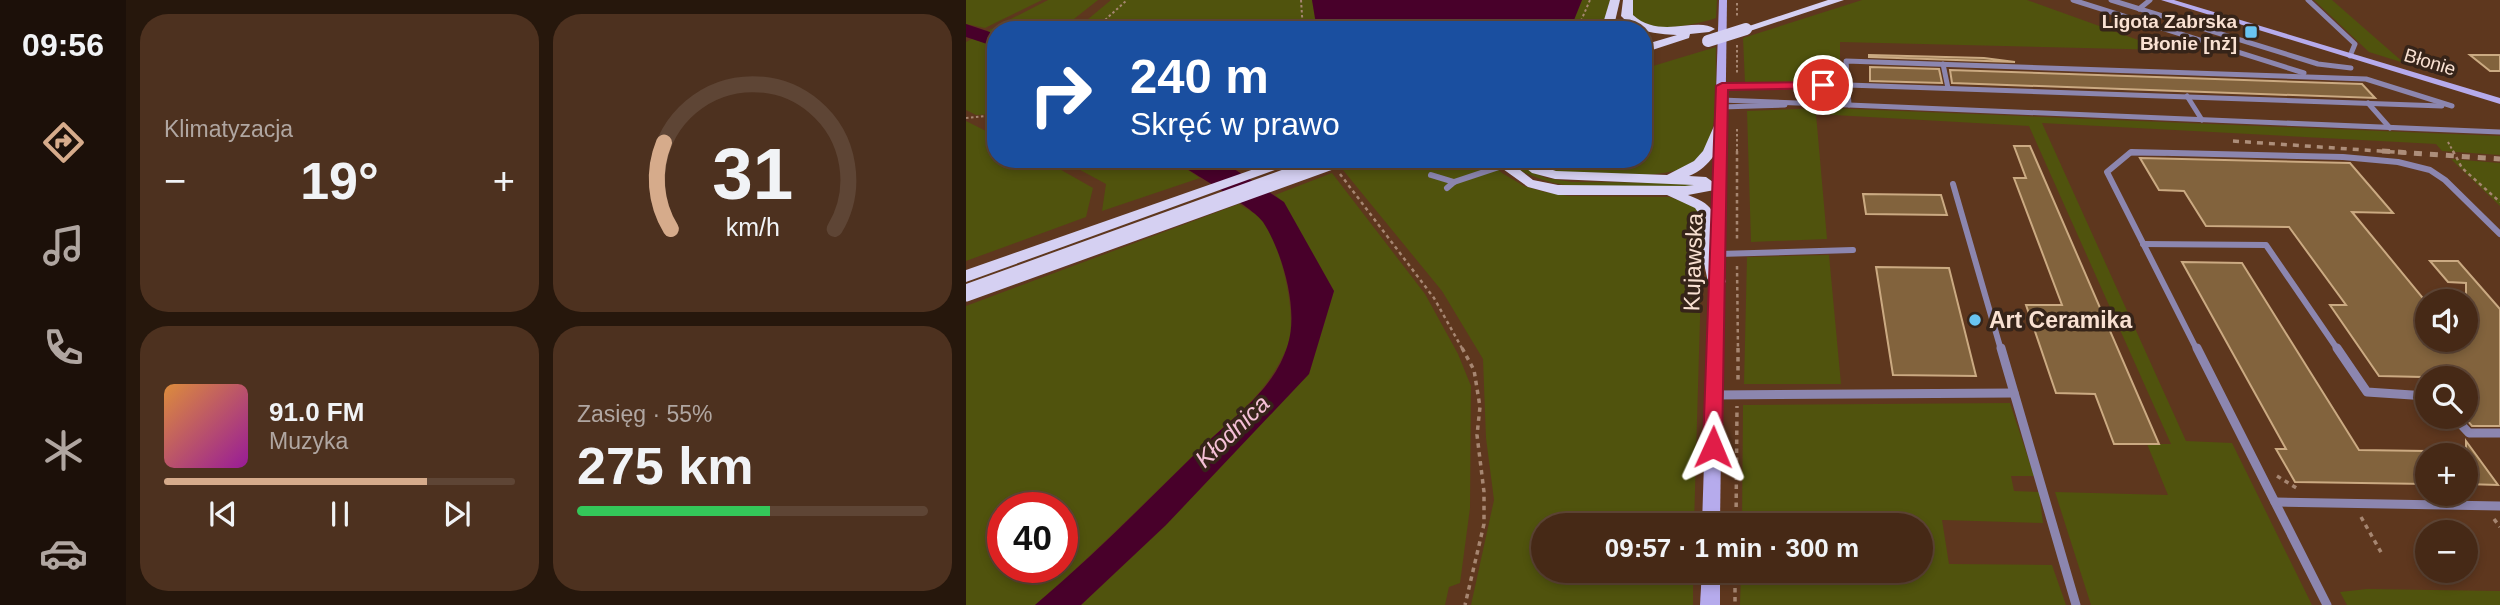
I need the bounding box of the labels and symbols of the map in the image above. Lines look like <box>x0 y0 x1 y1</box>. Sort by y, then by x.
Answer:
place label: Ligota Zabrska Błonie [nż] <box>2102 11 2237 54</box>
marker: Ligota Zabrska Błonie [nż] <box>2243 24 2259 40</box>
street label: Błonie <box>2402 44 2458 80</box>
pin <box>1793 55 1853 115</box>
street label: Kujawska <box>1678 212 1708 312</box>
place label: Art Ceramika <box>1989 307 2132 333</box>
marker: Art Ceramika <box>1967 312 1983 328</box>
water label: Kłodnica <box>1190 389 1274 473</box>
position arrow <box>1676 410 1750 484</box>
speed limit sign: 40 <box>987 492 1078 583</box>

